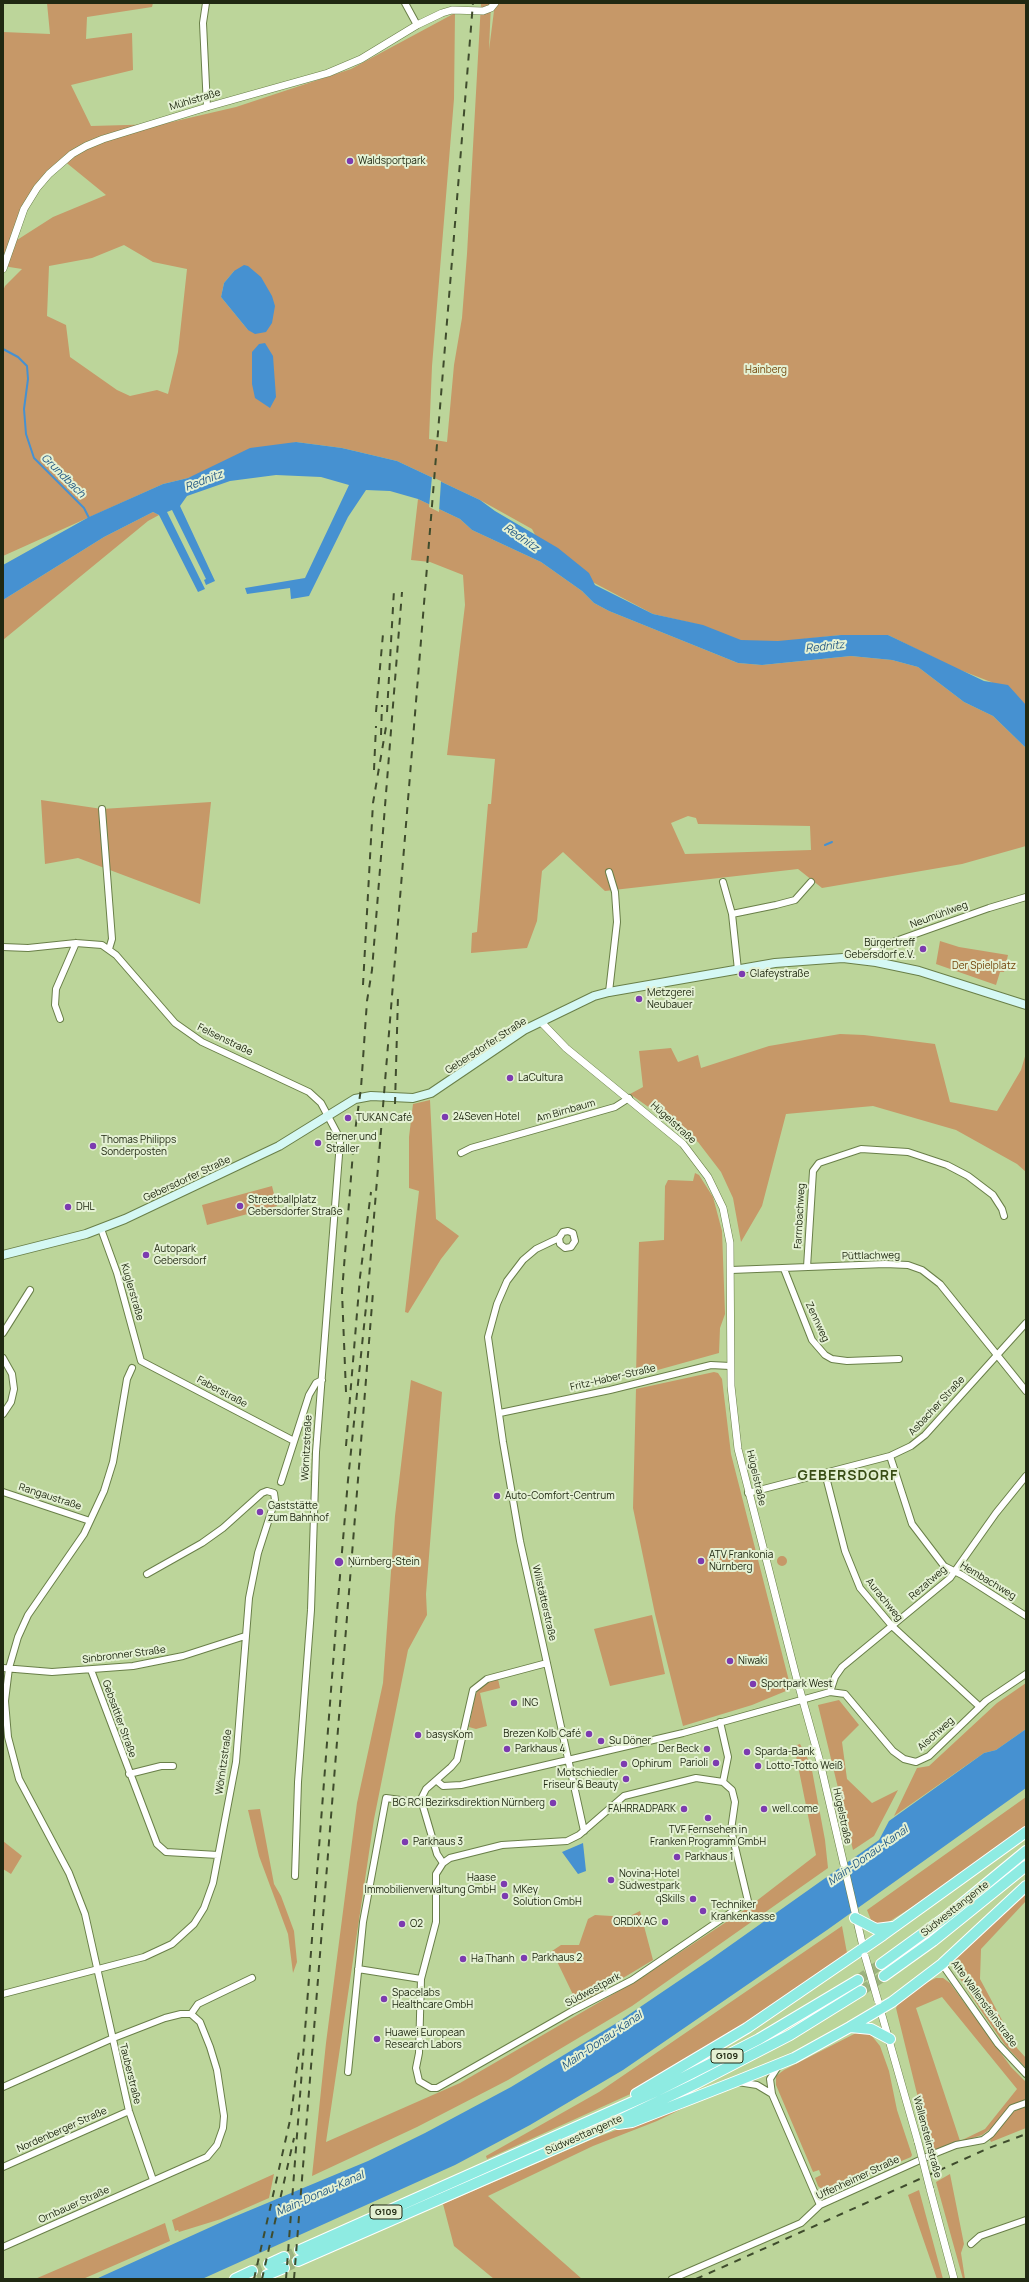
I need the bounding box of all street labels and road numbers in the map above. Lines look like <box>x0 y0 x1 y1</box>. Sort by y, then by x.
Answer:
street label: Mühlstraße <box>168 87 222 113</box>
street label: Neumühlweg <box>908 899 970 931</box>
street label: Gebersdorfer Straße <box>443 1015 529 1077</box>
street label: Felsenstraße <box>195 1021 255 1059</box>
street label: Am Birnbaum <box>535 1097 597 1125</box>
street label: Hügelstraße <box>648 1099 698 1147</box>
street label: Gebersdorfer Straße <box>142 1154 232 1204</box>
street label: Farrnbachweg <box>792 1183 808 1249</box>
street label: Püttlachweg <box>842 1249 900 1263</box>
street label: Kuglerstraße <box>118 1262 146 1322</box>
street label: Zennweg <box>802 1300 832 1344</box>
street label: Fritz-Haber-Straße <box>569 1362 657 1394</box>
street label: Faberstraße <box>195 1374 249 1410</box>
street label: Asbacher Straße <box>906 1374 968 1438</box>
street label: Wörnitzstraße <box>299 1415 315 1481</box>
street label: Hügelstraße <box>744 1449 768 1507</box>
street label: Rangaustraße <box>17 1481 83 1513</box>
street label: Hembachweg <box>958 1560 1018 1602</box>
street label: Rezatweg <box>907 1563 949 1603</box>
street label: Willstätterstraße <box>529 1564 559 1642</box>
street label: Aurachweg <box>863 1576 905 1624</box>
street label: Sinbronner Straße <box>82 1644 166 1666</box>
street label: Gebsattler Straße <box>99 1679 139 1759</box>
street label: Aischweg <box>915 1715 957 1753</box>
street label: Wörnitzstraße <box>213 1729 235 1795</box>
street label: Hügelstraße <box>830 1787 854 1845</box>
street label: Südwesttangente <box>919 1879 991 1939</box>
street label: Alte Wallensteinstraße <box>948 1958 1020 2050</box>
street label: Südwestpark <box>563 1970 623 2010</box>
street label: Tauberstraße <box>117 2042 143 2106</box>
road number: G109 <box>711 2049 743 2063</box>
street label: Wallensteinstraße <box>910 2095 944 2179</box>
street label: Nordenberger Straße <box>15 2105 109 2155</box>
street label: Südwesttangente <box>544 2113 624 2157</box>
street label: Uffenheimer Straße <box>815 2154 901 2202</box>
street label: Ornbauer Straße <box>37 2184 111 2226</box>
road number: G109 <box>370 2205 402 2219</box>

